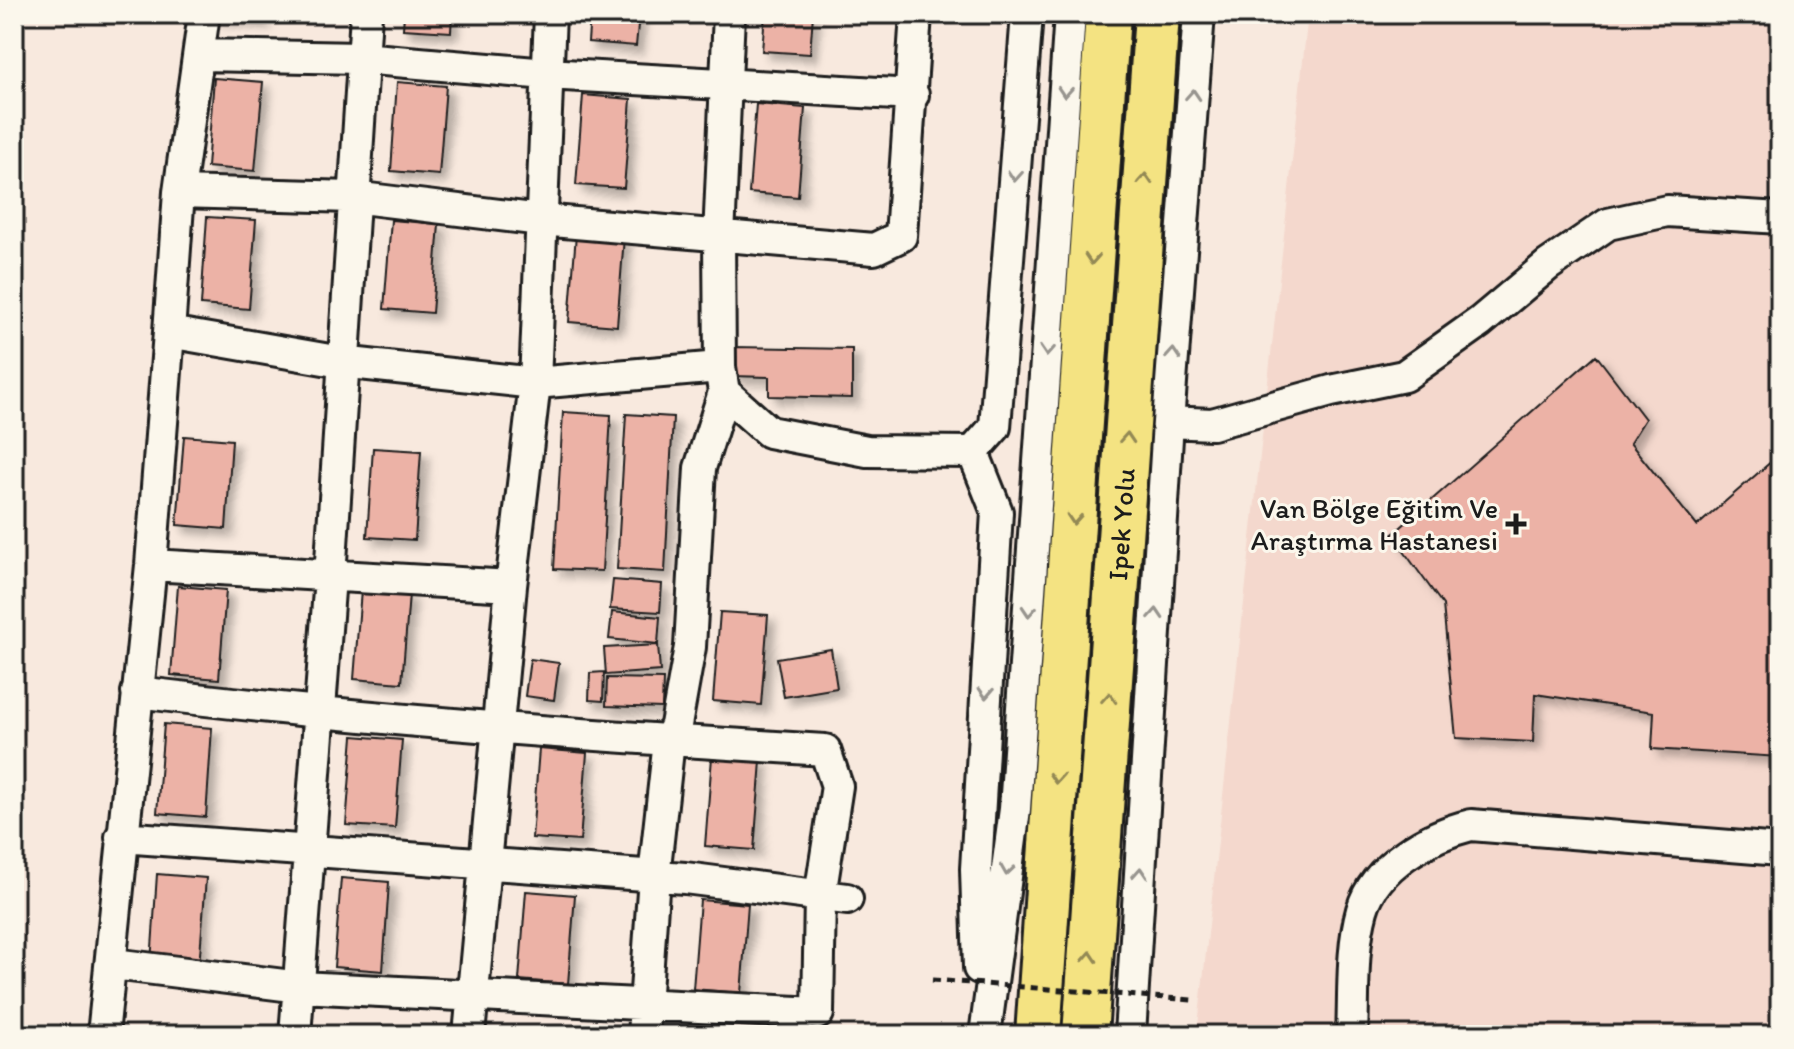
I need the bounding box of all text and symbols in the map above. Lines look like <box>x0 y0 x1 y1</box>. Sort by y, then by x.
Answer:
one-way arrow <box>1057 86 1074 99</box>
one-way arrow <box>1184 88 1201 101</box>
one-way arrow <box>1007 170 1024 183</box>
one-way arrow <box>1136 172 1153 185</box>
one-way arrow <box>1084 253 1101 266</box>
one-way arrow <box>1039 345 1056 358</box>
one-way arrow <box>1164 347 1181 360</box>
one-way arrow <box>1118 432 1135 445</box>
street label: Ipek Yolu <box>1100 466 1142 582</box>
place label: Van Bölge Eğitim Ve Araştırma Hastanesi <box>1251 491 1498 557</box>
one-way arrow <box>1066 513 1083 526</box>
marker: Van Bölge Eğitim Ve Araştırma Hastanesi <box>1505 513 1527 535</box>
one-way arrow <box>1021 605 1038 618</box>
one-way arrow <box>1147 607 1164 620</box>
one-way arrow <box>978 687 995 700</box>
one-way arrow <box>1100 691 1117 704</box>
one-way arrow <box>1048 772 1065 785</box>
one-way arrow <box>999 863 1016 876</box>
one-way arrow <box>1131 866 1148 879</box>
one-way arrow <box>1081 950 1098 963</box>

